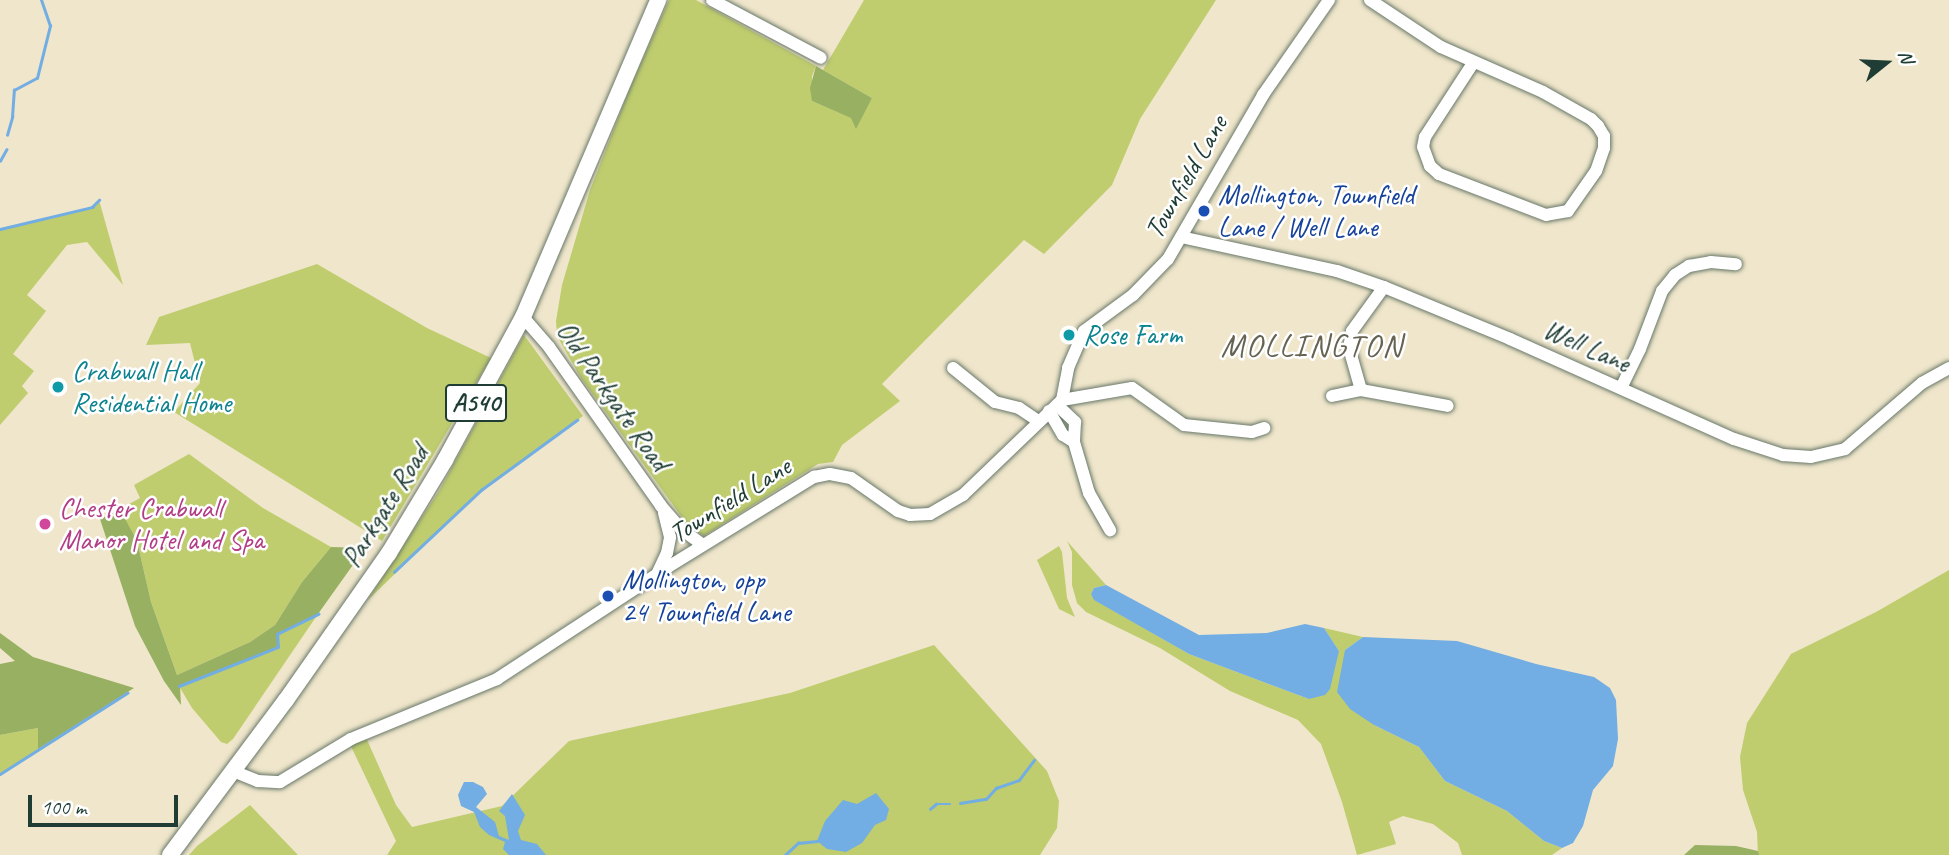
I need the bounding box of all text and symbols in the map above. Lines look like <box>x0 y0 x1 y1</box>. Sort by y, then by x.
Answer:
north arrow <box>1851 28 1921 98</box>
text: N <box>1893 47 1919 66</box>
street label: Townfield Lane <box>1137 109 1235 245</box>
place label: Mollington, Townfield Lane / Well Lane <box>1218 178 1414 244</box>
marker: Mollington, Townfield Lane / Well Lane <box>1196 203 1212 219</box>
street label: Well Lane <box>1538 312 1636 380</box>
street label: Old Parkgate Road <box>549 315 677 477</box>
place label: Rose Farm <box>1083 318 1184 352</box>
marker: Rose Farm <box>1061 327 1077 343</box>
district label: MOLLINGTON <box>1222 327 1402 365</box>
place label: Crabwall Hall Residential Home <box>72 354 231 420</box>
marker: Crabwall Hall Residential Home <box>50 379 66 395</box>
road number: A540 <box>444 380 508 426</box>
street label: Parkgate Road <box>334 439 436 573</box>
street label: Townfield Lane <box>663 449 797 551</box>
place label: Chester Crabwall Manor Hotel and Spa <box>59 491 265 557</box>
marker: Chester Crabwall Manor Hotel and Spa <box>37 516 53 532</box>
place label: Mollington, opp 24 Townfield Lane <box>622 563 791 629</box>
marker: Mollington, opp 24 Townfield Lane <box>600 588 616 604</box>
scale bar <box>32 782 182 826</box>
text: 100 m <box>41 794 86 820</box>

